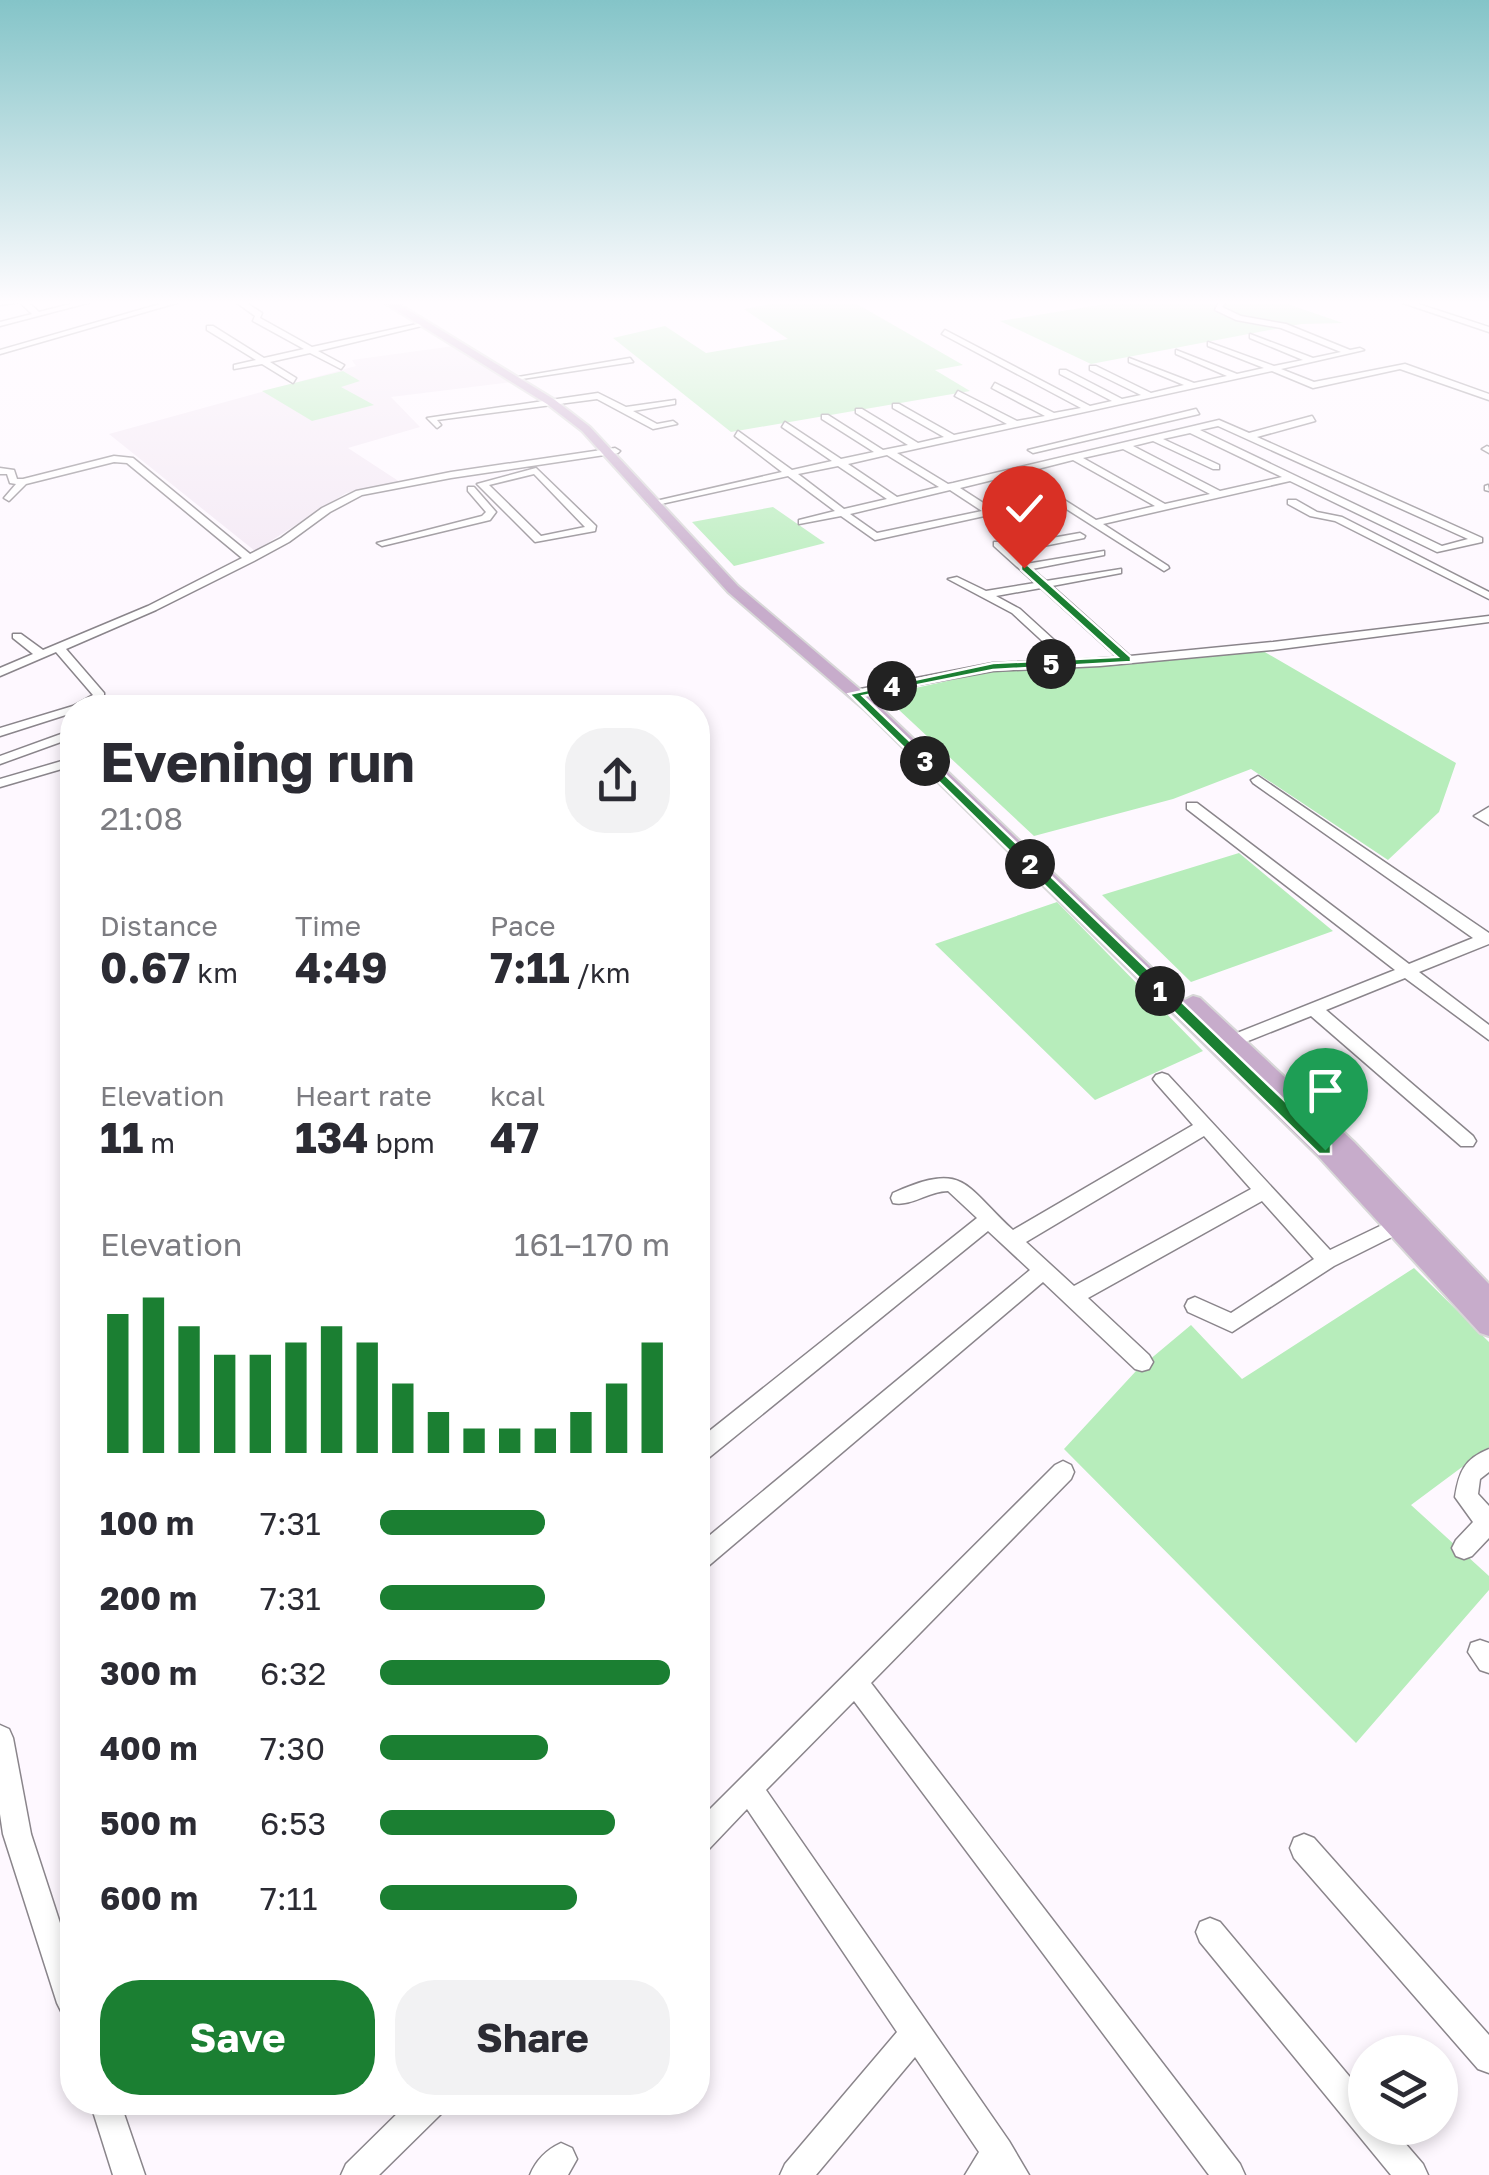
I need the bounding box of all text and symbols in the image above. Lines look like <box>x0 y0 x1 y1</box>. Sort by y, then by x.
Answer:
pin <box>982 466 1067 569</box>
icon: check <box>997 481 1052 536</box>
pin: 5 <box>1026 639 1076 689</box>
text: 5 <box>1042 647 1060 680</box>
pin: 4 <box>867 661 917 711</box>
text: 4 <box>883 669 901 702</box>
text: Evening run <box>100 728 415 794</box>
button: share <box>565 728 670 833</box>
pin: 3 <box>900 736 950 786</box>
text: 3 <box>916 744 934 777</box>
text: 21:08 <box>100 799 183 837</box>
pin: 2 <box>1005 839 1055 889</box>
text: 2 <box>1021 847 1039 880</box>
text: Distance <box>100 909 218 942</box>
text: Time <box>295 909 361 942</box>
text: Pace <box>490 909 555 942</box>
text: 0.67 <box>100 942 190 992</box>
text: 4:49 <box>295 942 388 992</box>
text: 7:11 <box>490 942 570 992</box>
text: km <box>190 956 238 989</box>
text: /km <box>570 956 631 989</box>
pin: 1 <box>1135 966 1185 1016</box>
text: 1 <box>1153 974 1167 1007</box>
pin <box>1283 1048 1368 1151</box>
icon: arrive <box>1298 1063 1353 1118</box>
text: Elevation <box>100 1079 225 1112</box>
text: Heart rate <box>295 1079 432 1112</box>
text: kcal <box>490 1079 545 1112</box>
text: 11 <box>100 1112 143 1162</box>
text: 134 <box>295 1112 369 1162</box>
text: 47 <box>490 1112 539 1162</box>
text: m <box>143 1126 175 1159</box>
text: bpm <box>369 1126 435 1159</box>
text: Elevation <box>100 1225 242 1263</box>
text: 161–170 m <box>514 1225 670 1263</box>
text: 100 m <box>100 1504 194 1542</box>
text: 7:31 <box>260 1504 321 1542</box>
text: 200 m <box>100 1579 197 1617</box>
text: 7:31 <box>260 1579 321 1617</box>
text: 300 m <box>100 1654 197 1692</box>
text: 6:32 <box>260 1654 326 1692</box>
text: 400 m <box>100 1729 198 1767</box>
text: 7:30 <box>260 1729 325 1767</box>
text: 500 m <box>100 1804 197 1842</box>
text: 6:53 <box>260 1804 326 1842</box>
text: 600 m <box>100 1879 198 1917</box>
text: 7:11 <box>260 1879 318 1917</box>
button: Save <box>100 1980 375 2095</box>
button: Share <box>395 1980 670 2095</box>
map controls <box>1348 2035 1458 2145</box>
button: layers <box>1348 2035 1458 2145</box>

